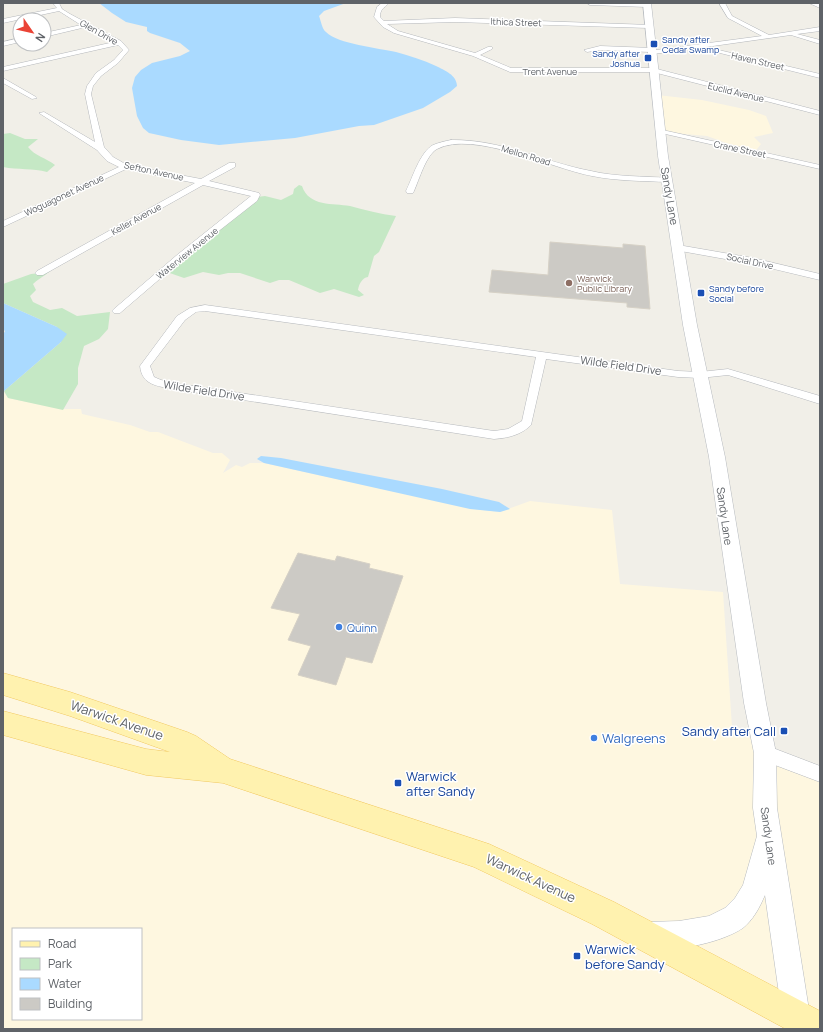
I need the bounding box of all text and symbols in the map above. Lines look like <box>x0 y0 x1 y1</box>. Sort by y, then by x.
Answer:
north arrow <box>12 12 52 52</box>
street label: Ithica Street <box>490 15 542 29</box>
street label: Glen Drive <box>78 16 120 48</box>
text: N <box>32 30 49 45</box>
place label: Sandy after Cedar Swamp <box>662 33 719 56</box>
marker: Sandy after Cedar Swamp <box>649 39 659 49</box>
place label: Sandy after Joshua <box>592 47 641 70</box>
street label: Haven Street <box>730 49 786 74</box>
marker: Sandy after Joshua <box>643 53 653 63</box>
street label: Trent Avenue <box>523 65 577 78</box>
street label: Euclid Avenue <box>707 79 765 105</box>
street label: Crane Street <box>713 137 768 161</box>
street label: Mellon Road <box>500 141 552 169</box>
street label: Sefton Avenue <box>123 158 185 184</box>
street label: Sandy Lane <box>658 166 683 227</box>
street label: Woguagonet Avenue <box>22 171 106 219</box>
street label: Keller Avenue <box>109 200 163 238</box>
street label: Waterview Avenue <box>153 224 221 282</box>
street label: Social Drive <box>725 250 775 272</box>
place label: Warwick Public Library <box>577 272 632 295</box>
marker: Warwick Public Library <box>564 278 574 288</box>
place label: Sandy before Social <box>709 282 764 305</box>
marker: Sandy before Social <box>696 288 706 298</box>
street label: Wilde Field Drive <box>579 352 663 378</box>
street label: Wilde Field Drive <box>162 376 246 404</box>
street label: Sandy Lane <box>713 486 737 547</box>
place label: Quinn <box>347 620 377 635</box>
marker: Quinn <box>334 622 344 632</box>
street label: Warwick Avenue <box>68 696 166 744</box>
place label: Sandy after Call <box>682 722 776 740</box>
marker: Sandy after Call <box>779 726 789 736</box>
place label: Walgreens <box>602 729 666 747</box>
marker: Walgreens <box>589 733 599 743</box>
place label: Warwick after Sandy <box>406 767 475 800</box>
marker: Warwick after Sandy <box>393 778 403 788</box>
street label: Sandy Lane <box>757 806 781 867</box>
street label: Warwick Avenue <box>483 849 579 907</box>
legend <box>12 928 142 1020</box>
text: Road <box>48 935 76 952</box>
place label: Warwick before Sandy <box>585 940 665 973</box>
marker: Warwick before Sandy <box>572 951 582 961</box>
text: Park <box>48 955 73 972</box>
text: Water <box>48 975 82 992</box>
text: Building <box>48 995 92 1012</box>

